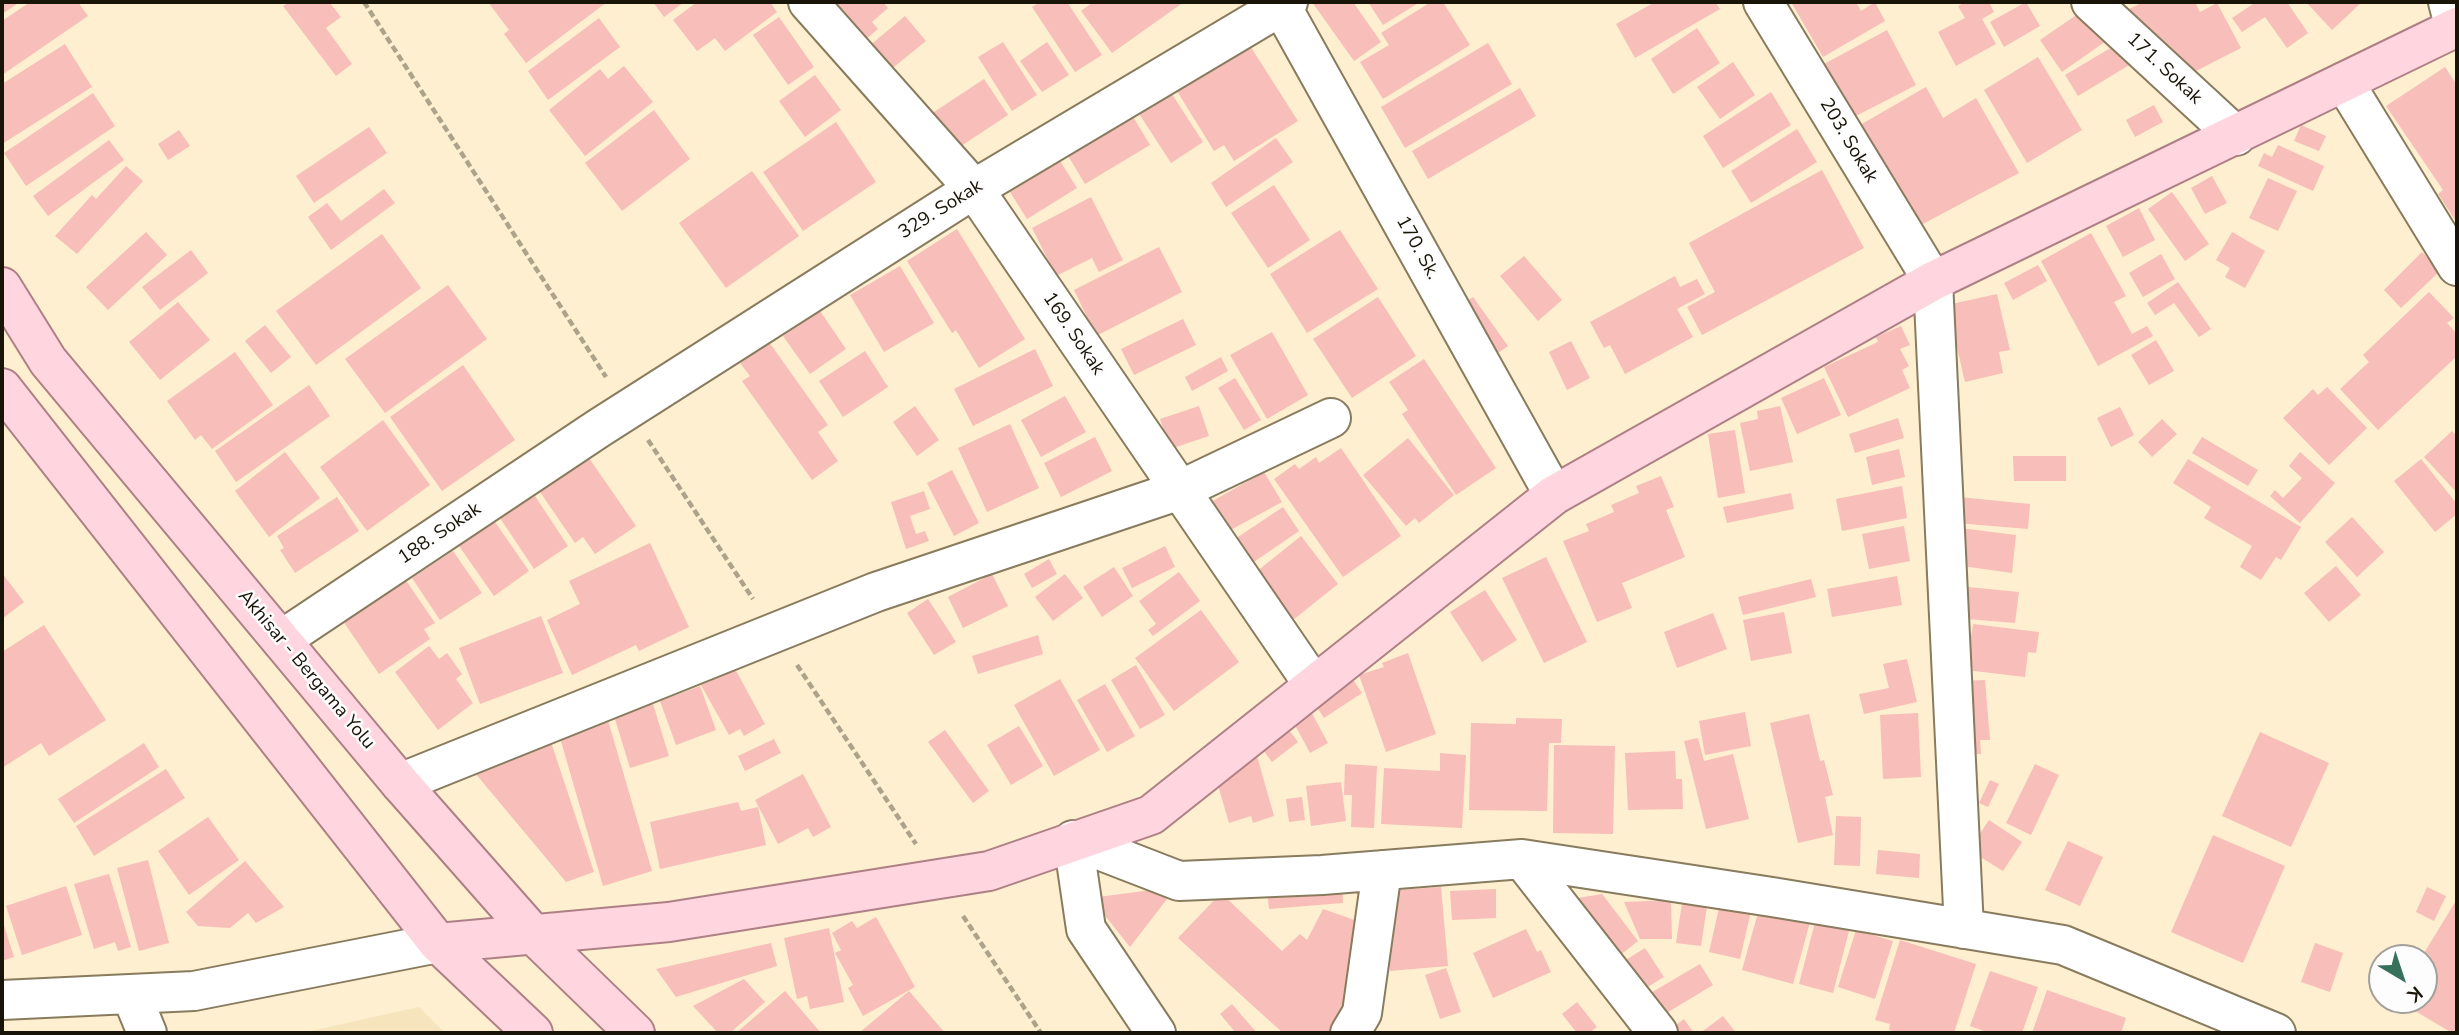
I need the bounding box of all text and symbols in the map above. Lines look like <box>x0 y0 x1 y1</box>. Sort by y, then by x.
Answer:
street label: 171. Sokak <box>2122 28 2206 110</box>
street label: 203. Sokak <box>1814 95 1882 187</box>
street label: 329. Sokak <box>895 175 987 245</box>
street label: 170. Sk. <box>1390 212 1444 284</box>
street label: 169. Sokak <box>1037 288 1109 380</box>
street label: 188. Sokak <box>394 498 486 570</box>
street label: Akhisar - Bergama Yolu <box>233 586 379 754</box>
north arrow <box>2368 944 2438 1014</box>
text: K <box>2402 980 2428 1008</box>

